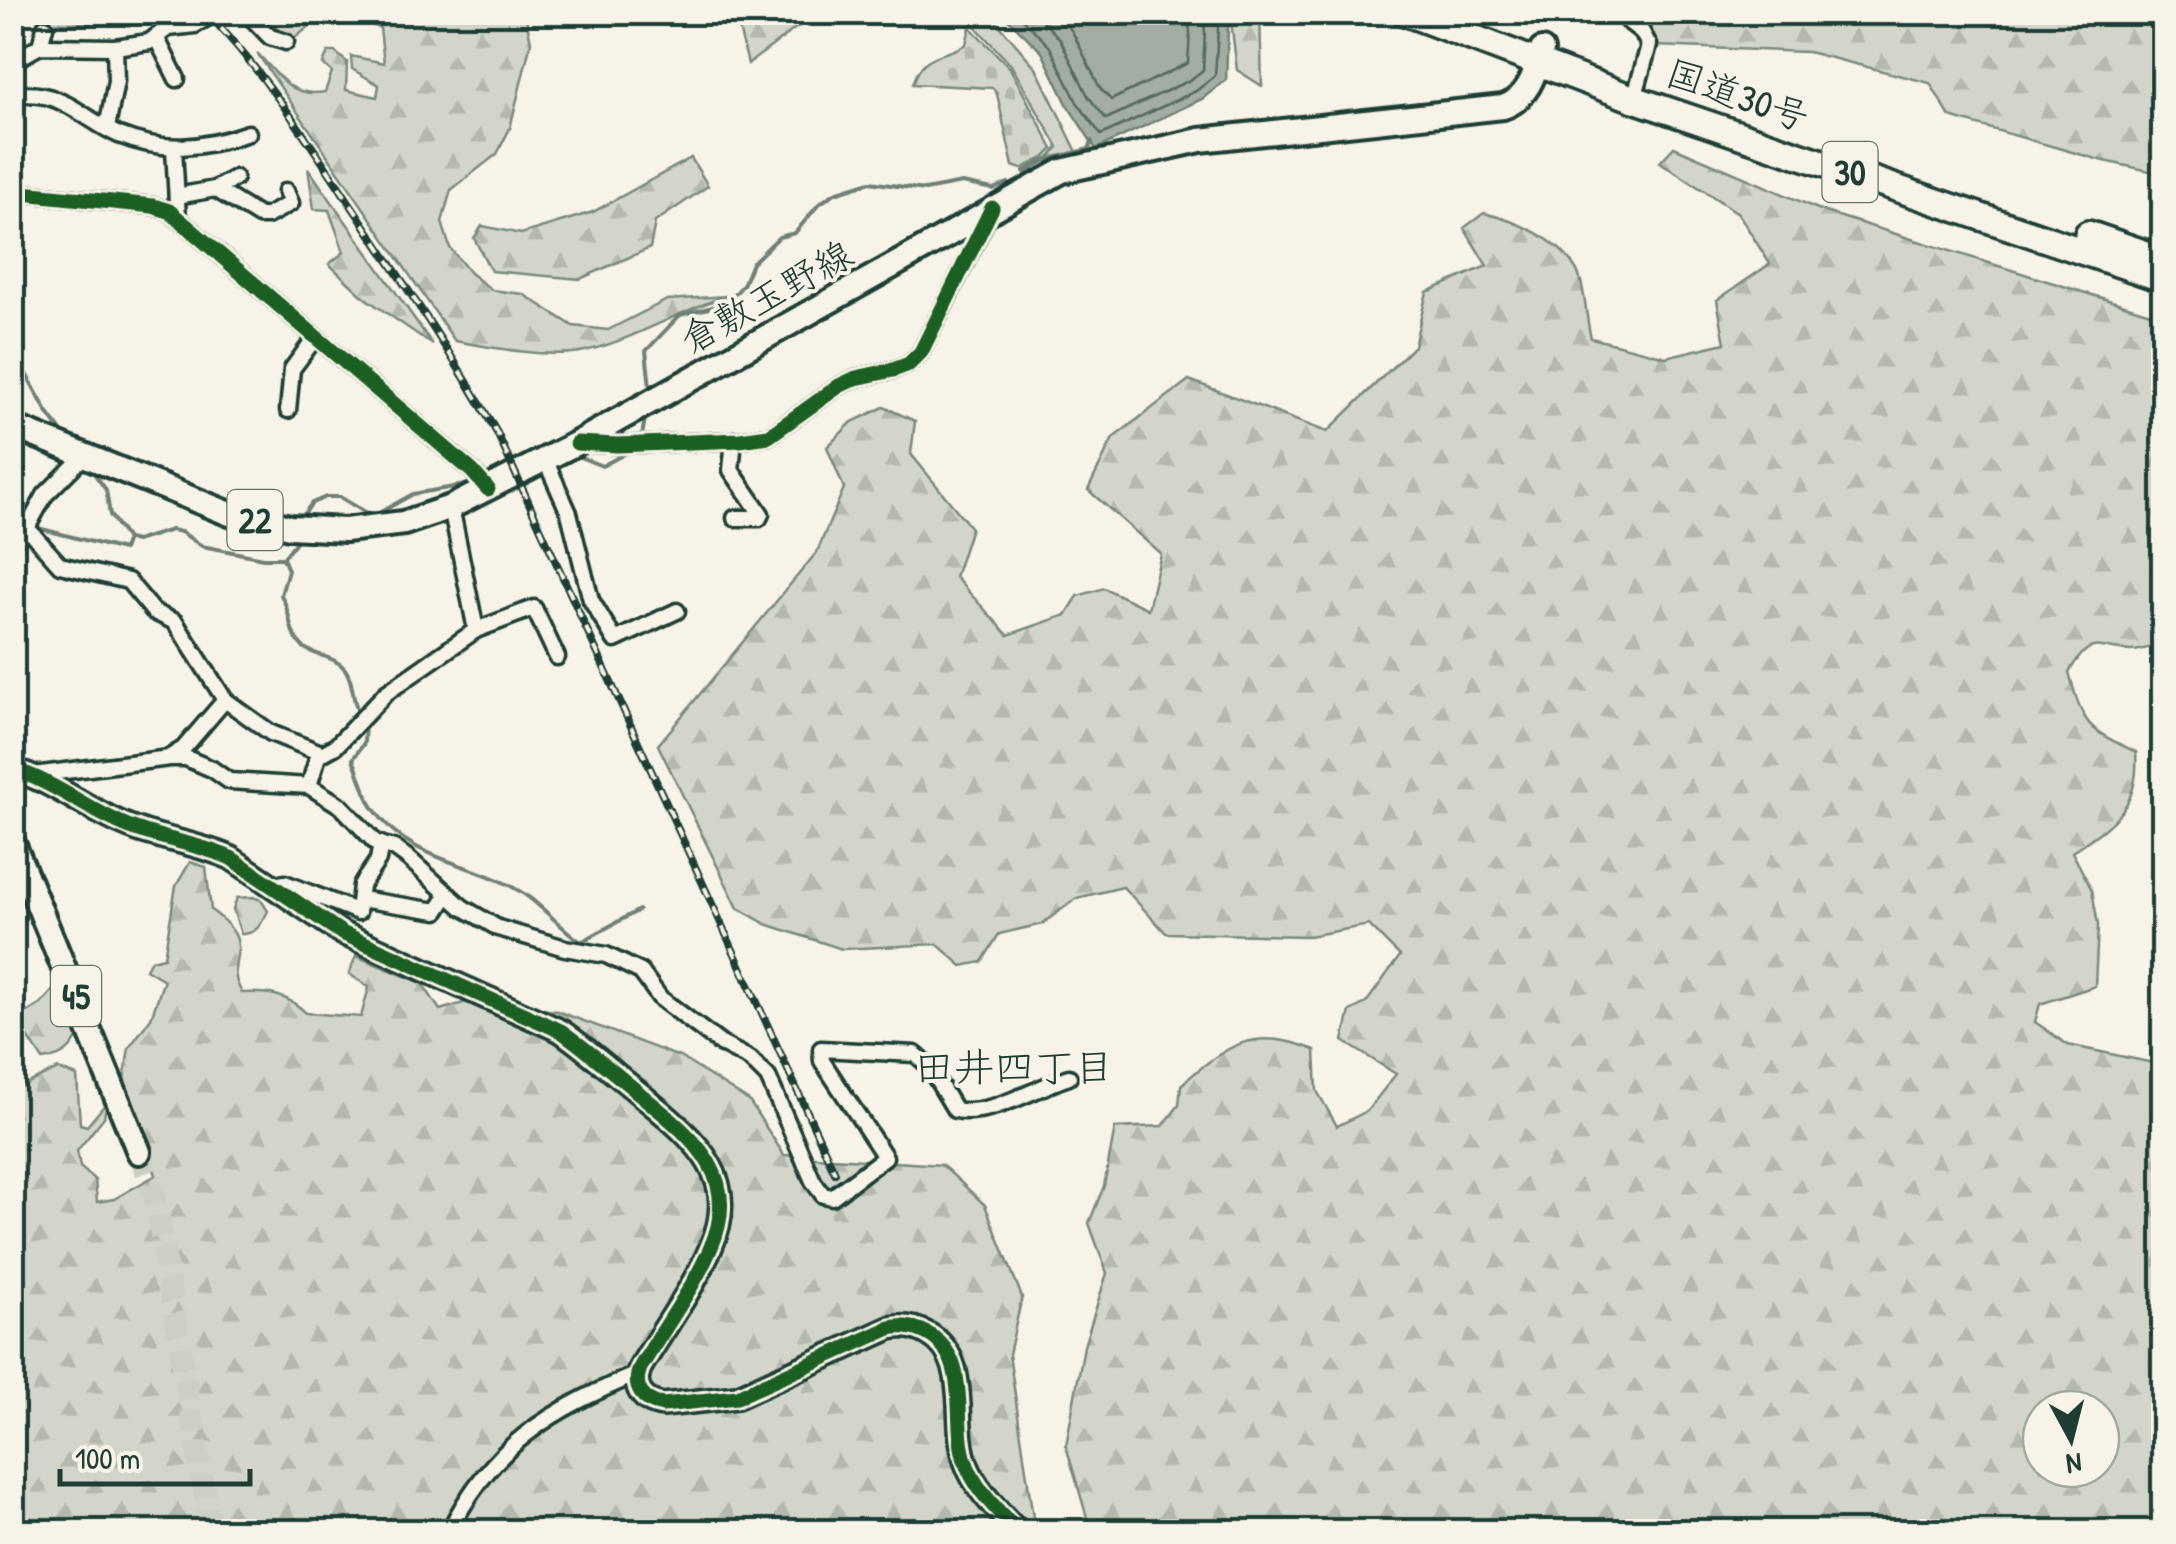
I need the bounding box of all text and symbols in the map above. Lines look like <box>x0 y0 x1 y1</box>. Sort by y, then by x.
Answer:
street label: 国道30号 <box>1660 45 1816 143</box>
road number: 30 <box>1822 142 1878 202</box>
street label: 倉敷玉野線 <box>670 227 862 365</box>
road number: 22 <box>228 490 282 550</box>
road number: 45 <box>51 966 101 1026</box>
district label: 田井四丁目 <box>914 1039 1114 1093</box>
north arrow <box>2021 1389 2121 1489</box>
scale bar <box>60 1424 250 1486</box>
text: 100 m <box>75 1438 140 1478</box>
text: N <box>2064 1444 2084 1484</box>

